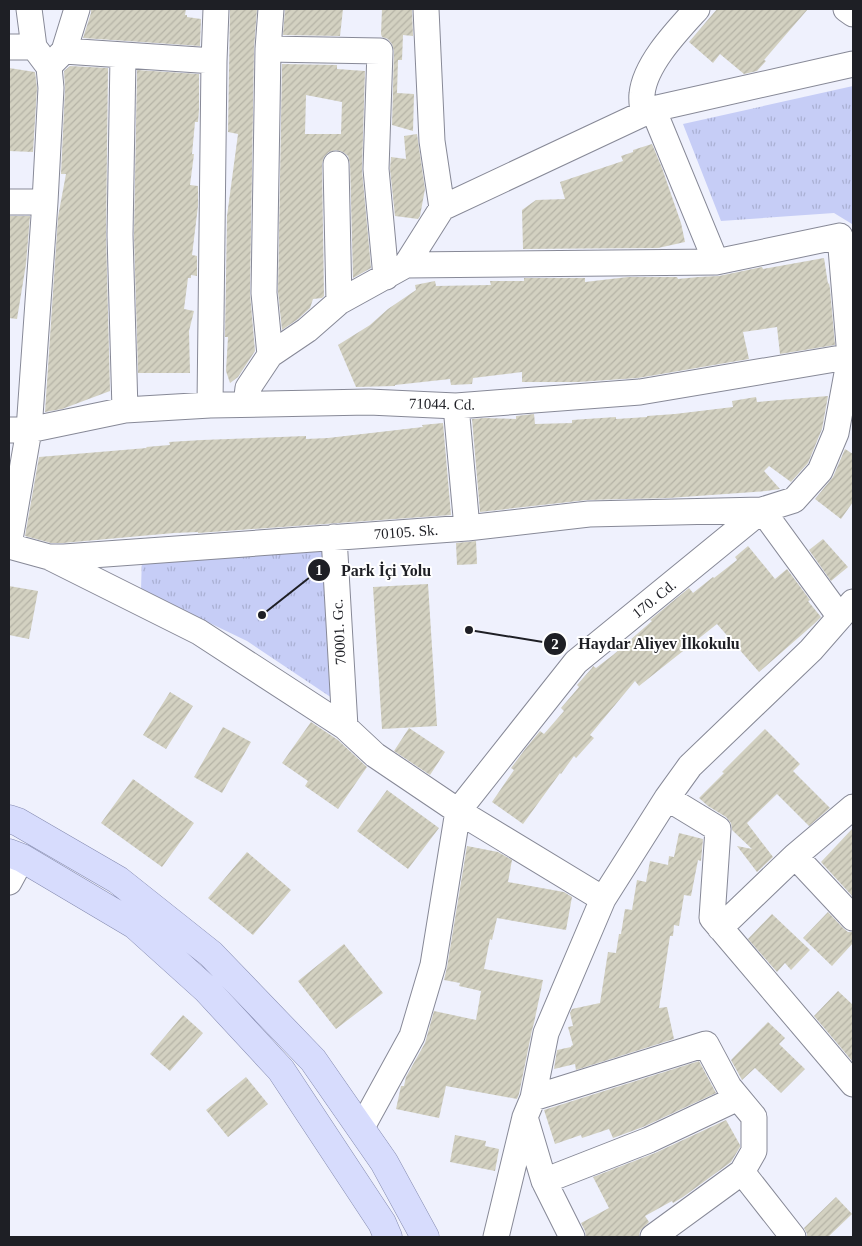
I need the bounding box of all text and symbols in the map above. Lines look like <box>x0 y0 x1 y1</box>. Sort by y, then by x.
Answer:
street label: 71044. Cd. <box>409 395 475 413</box>
street label: 70105. Sk. <box>373 522 439 542</box>
callout: Park İçi Yolu <box>306 555 442 586</box>
text: Park İçi Yolu <box>341 561 431 580</box>
text: 1 <box>315 562 323 578</box>
street label: 170. Cd. <box>629 577 679 621</box>
street label: 70001. Gc. <box>329 599 349 665</box>
callout: Haydar Aliyev İlkokulu <box>543 628 751 659</box>
text: Haydar Aliyev İlkokulu <box>578 634 740 653</box>
text: 2 <box>551 636 559 652</box>

